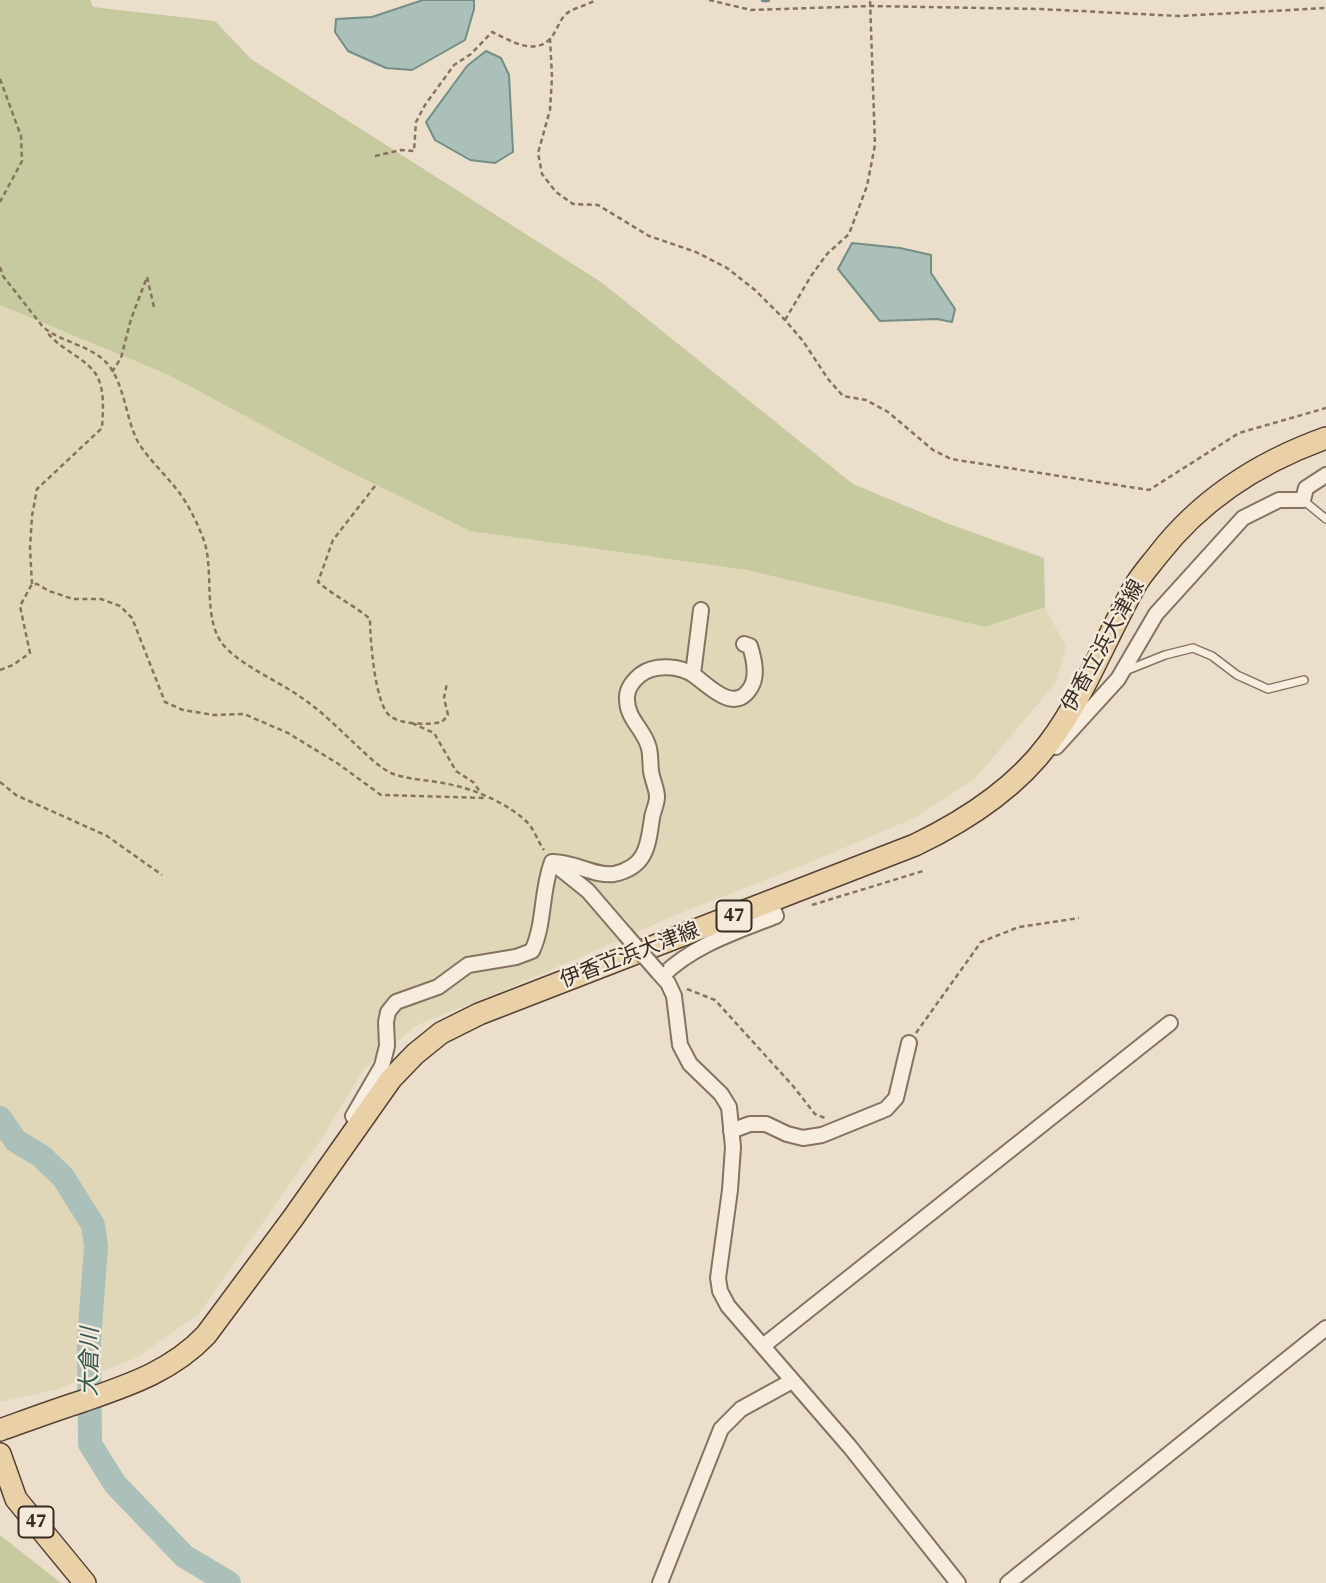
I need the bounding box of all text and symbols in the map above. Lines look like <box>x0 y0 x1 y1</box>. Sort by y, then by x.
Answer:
street label: 伊香立浜大津線 <box>1057 576 1151 716</box>
road number: 47 <box>716 900 752 932</box>
street label: 伊香立浜大津線 <box>557 918 703 994</box>
water label: 大倉川 <box>77 1327 105 1397</box>
road number: 47 <box>19 1506 54 1538</box>

